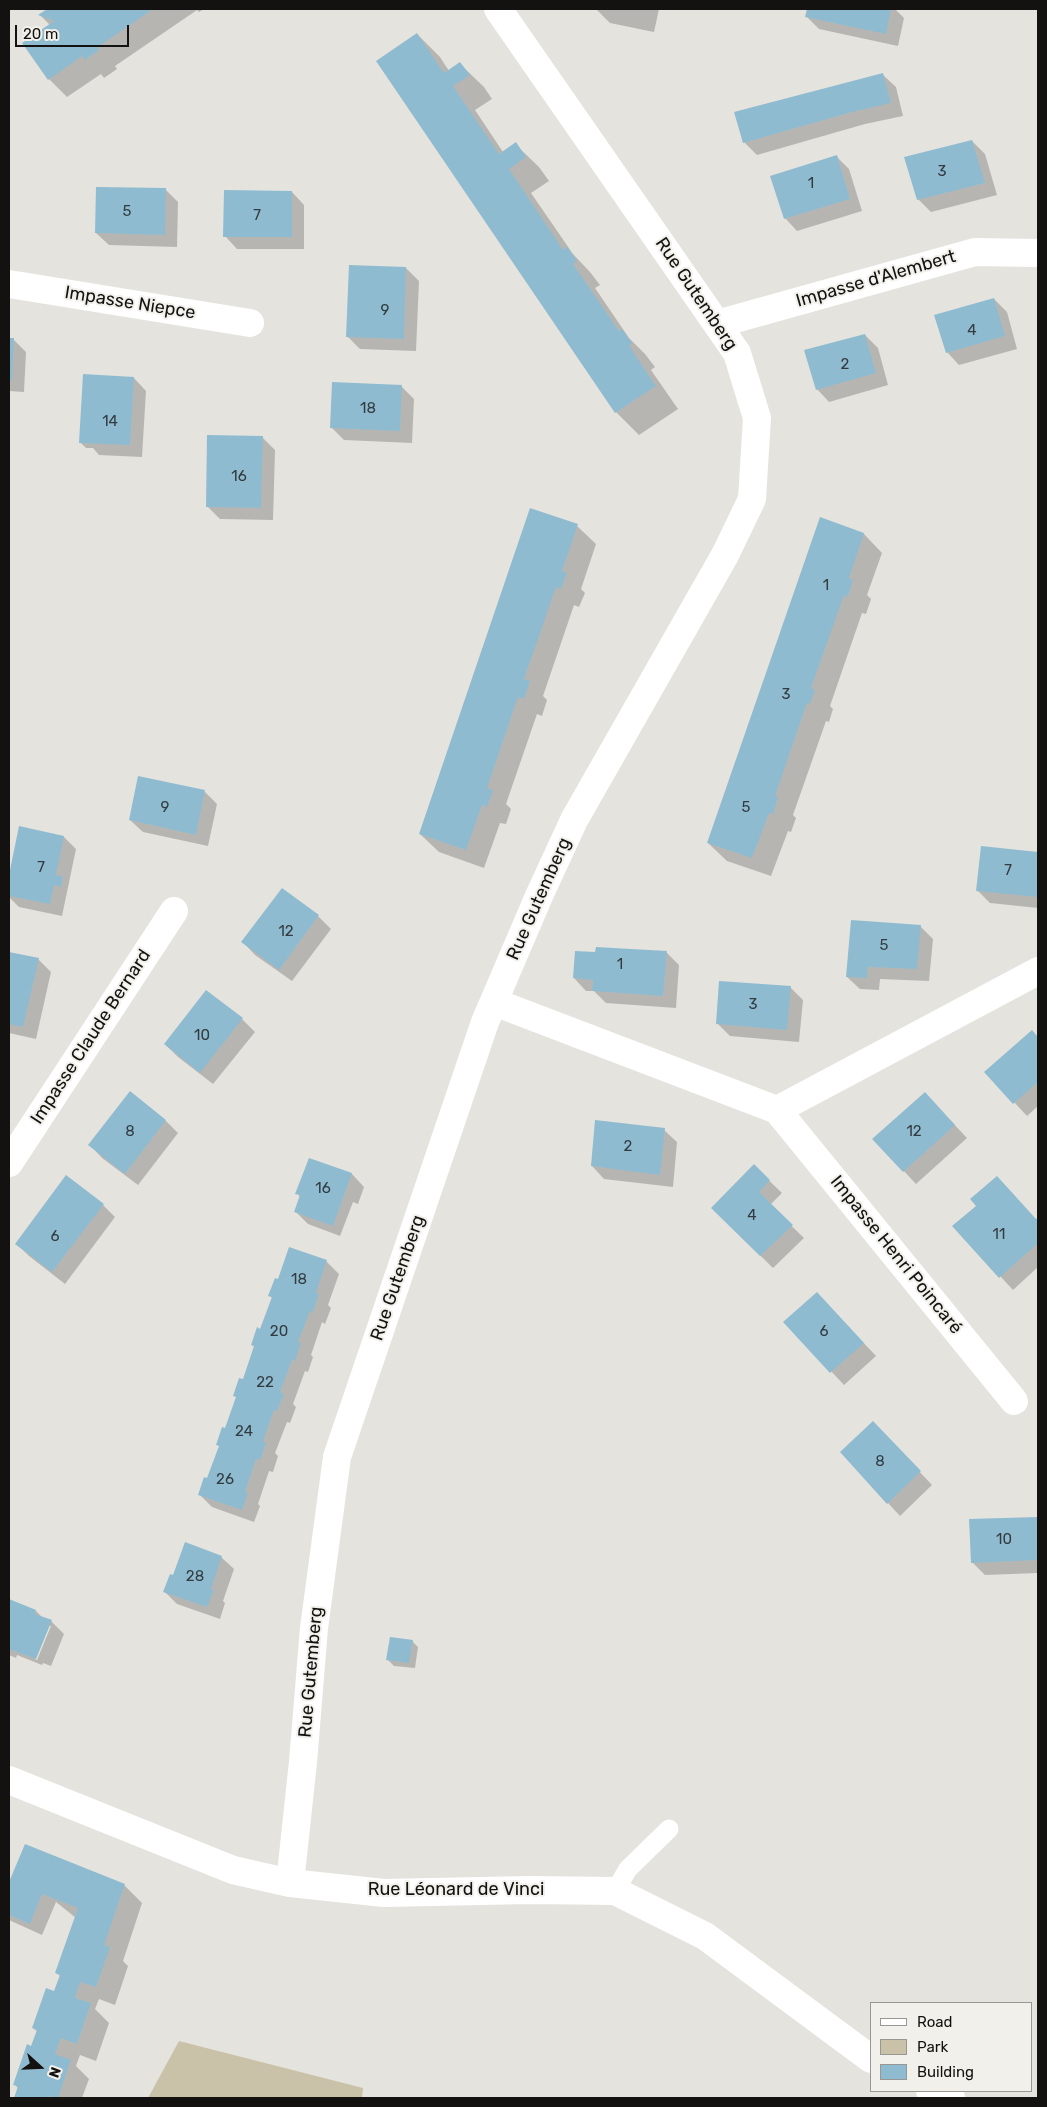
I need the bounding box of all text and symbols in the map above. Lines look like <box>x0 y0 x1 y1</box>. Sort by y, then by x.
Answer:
scale bar <box>18 15 131 47</box>
text: 20 m <box>23 25 58 43</box>
house number: 3 <box>937 163 947 181</box>
house number: 1 <box>808 175 814 193</box>
house number: 5 <box>123 203 131 221</box>
house number: 7 <box>253 207 261 225</box>
street label: Rue Gutemberg <box>650 233 742 355</box>
street label: Impasse d'Alembert <box>794 246 958 312</box>
street label: Impasse Niepce <box>63 282 197 324</box>
house number: 9 <box>381 302 389 320</box>
house number: 4 <box>967 322 977 340</box>
house number: 2 <box>841 356 849 374</box>
house number: 18 <box>360 400 376 418</box>
house number: 14 <box>102 413 118 431</box>
house number: 16 <box>231 468 247 486</box>
house number: 1 <box>823 577 829 595</box>
house number: 3 <box>781 686 791 704</box>
house number: 9 <box>161 799 169 817</box>
house number: 5 <box>742 799 750 817</box>
street label: Rue Gutemberg <box>502 835 576 963</box>
house number: 7 <box>37 859 45 877</box>
house number: 7 <box>1004 862 1012 880</box>
house number: 12 <box>278 923 294 941</box>
house number: 5 <box>880 937 888 955</box>
street label: Impasse Claude Bernard <box>26 946 156 1128</box>
house number: 1 <box>617 956 623 974</box>
house number: 3 <box>748 996 758 1014</box>
house number: 10 <box>194 1027 210 1045</box>
house number: 8 <box>125 1123 135 1141</box>
house number: 12 <box>906 1123 922 1141</box>
house number: 2 <box>624 1138 632 1156</box>
street label: Impasse Henri Poincaré <box>825 1171 967 1339</box>
house number: 16 <box>315 1180 331 1198</box>
house number: 4 <box>747 1207 757 1225</box>
street label: Rue Gutemberg <box>366 1212 430 1344</box>
house number: 11 <box>993 1226 1005 1244</box>
house number: 6 <box>50 1228 60 1246</box>
house number: 18 <box>291 1271 307 1289</box>
house number: 20 <box>270 1323 288 1341</box>
house number: 6 <box>819 1323 829 1341</box>
house number: 22 <box>256 1374 274 1392</box>
house number: 24 <box>235 1423 253 1441</box>
house number: 8 <box>875 1453 885 1471</box>
house number: 26 <box>216 1471 234 1489</box>
house number: 10 <box>996 1531 1012 1549</box>
house number: 28 <box>186 1568 204 1586</box>
street label: Rue Gutemberg <box>295 1606 327 1738</box>
street label: Rue Léonard de Vinci <box>368 1879 544 1901</box>
legend <box>870 2002 1032 2092</box>
text: Road <box>917 2013 953 2031</box>
text: Park <box>917 2038 948 2056</box>
north arrow <box>15 2042 65 2092</box>
text: Building <box>917 2063 974 2081</box>
text: N <box>45 2065 64 2080</box>

